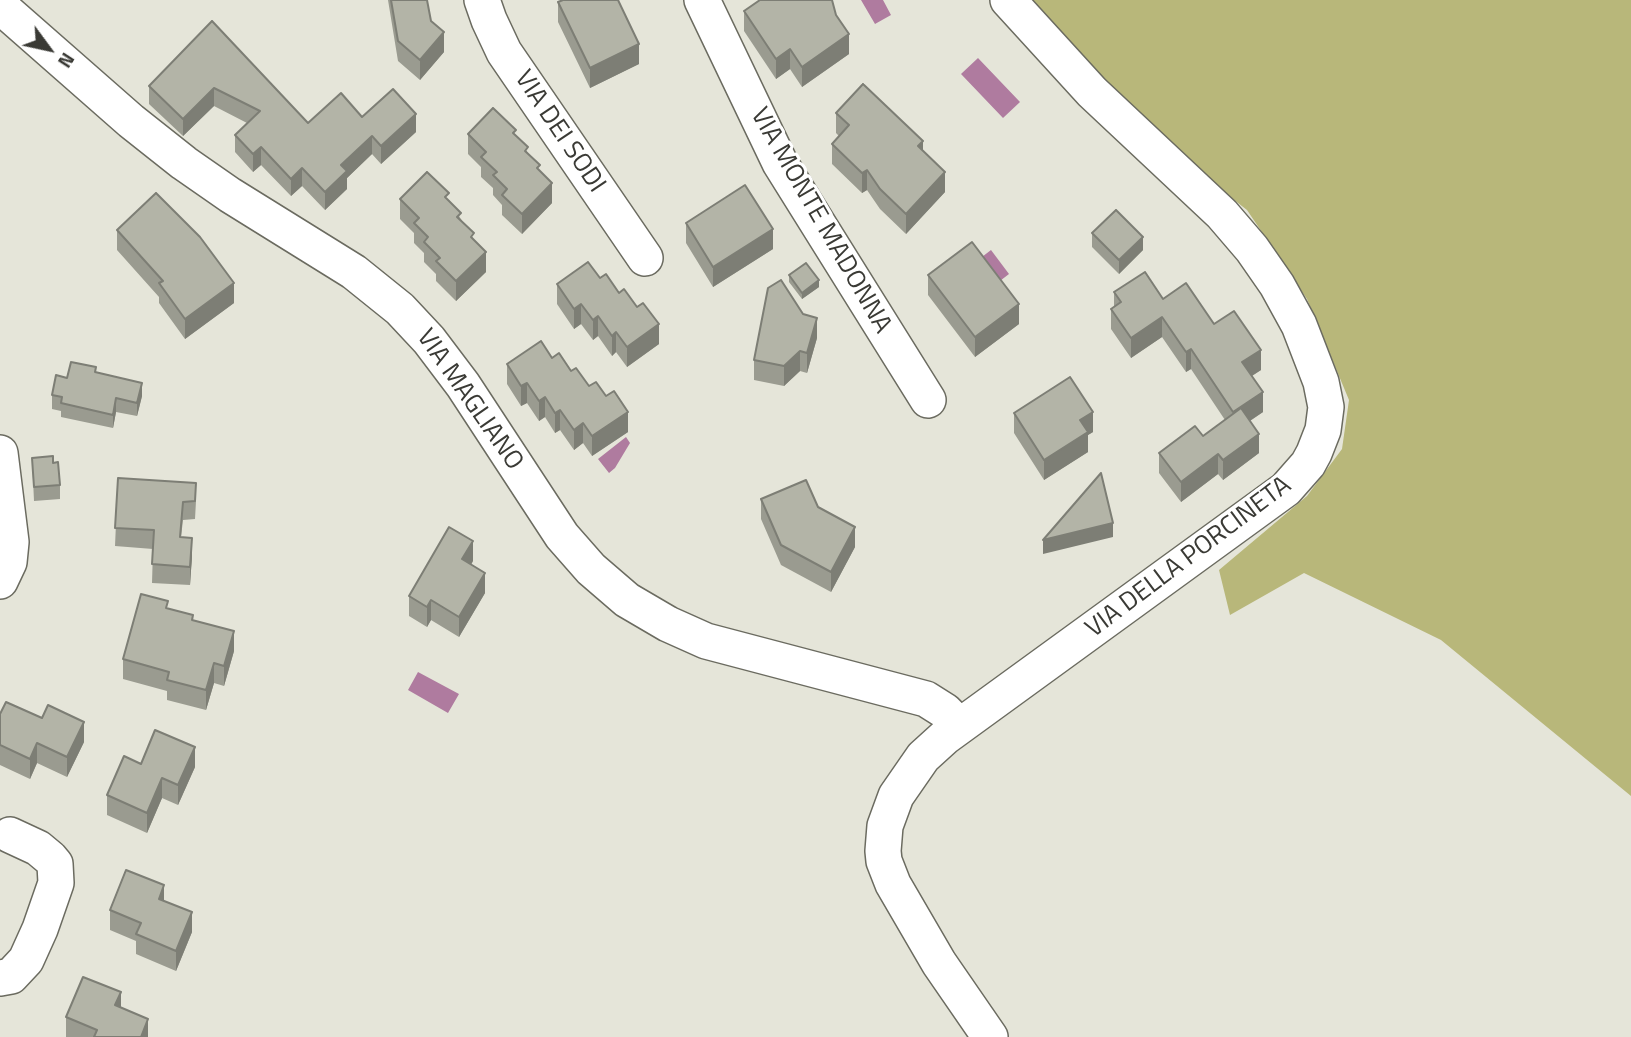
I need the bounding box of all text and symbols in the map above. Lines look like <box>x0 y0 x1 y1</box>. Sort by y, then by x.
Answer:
north arrow <box>14 14 84 84</box>
text: N <box>51 47 83 74</box>
street label: VIA DEI SODI <box>507 65 611 199</box>
street label: VIA MONTE MADONNA <box>743 103 897 339</box>
street label: VIA MAGLIANO <box>409 324 529 476</box>
street label: VIA DELLA PORCINETA <box>1080 471 1298 645</box>

